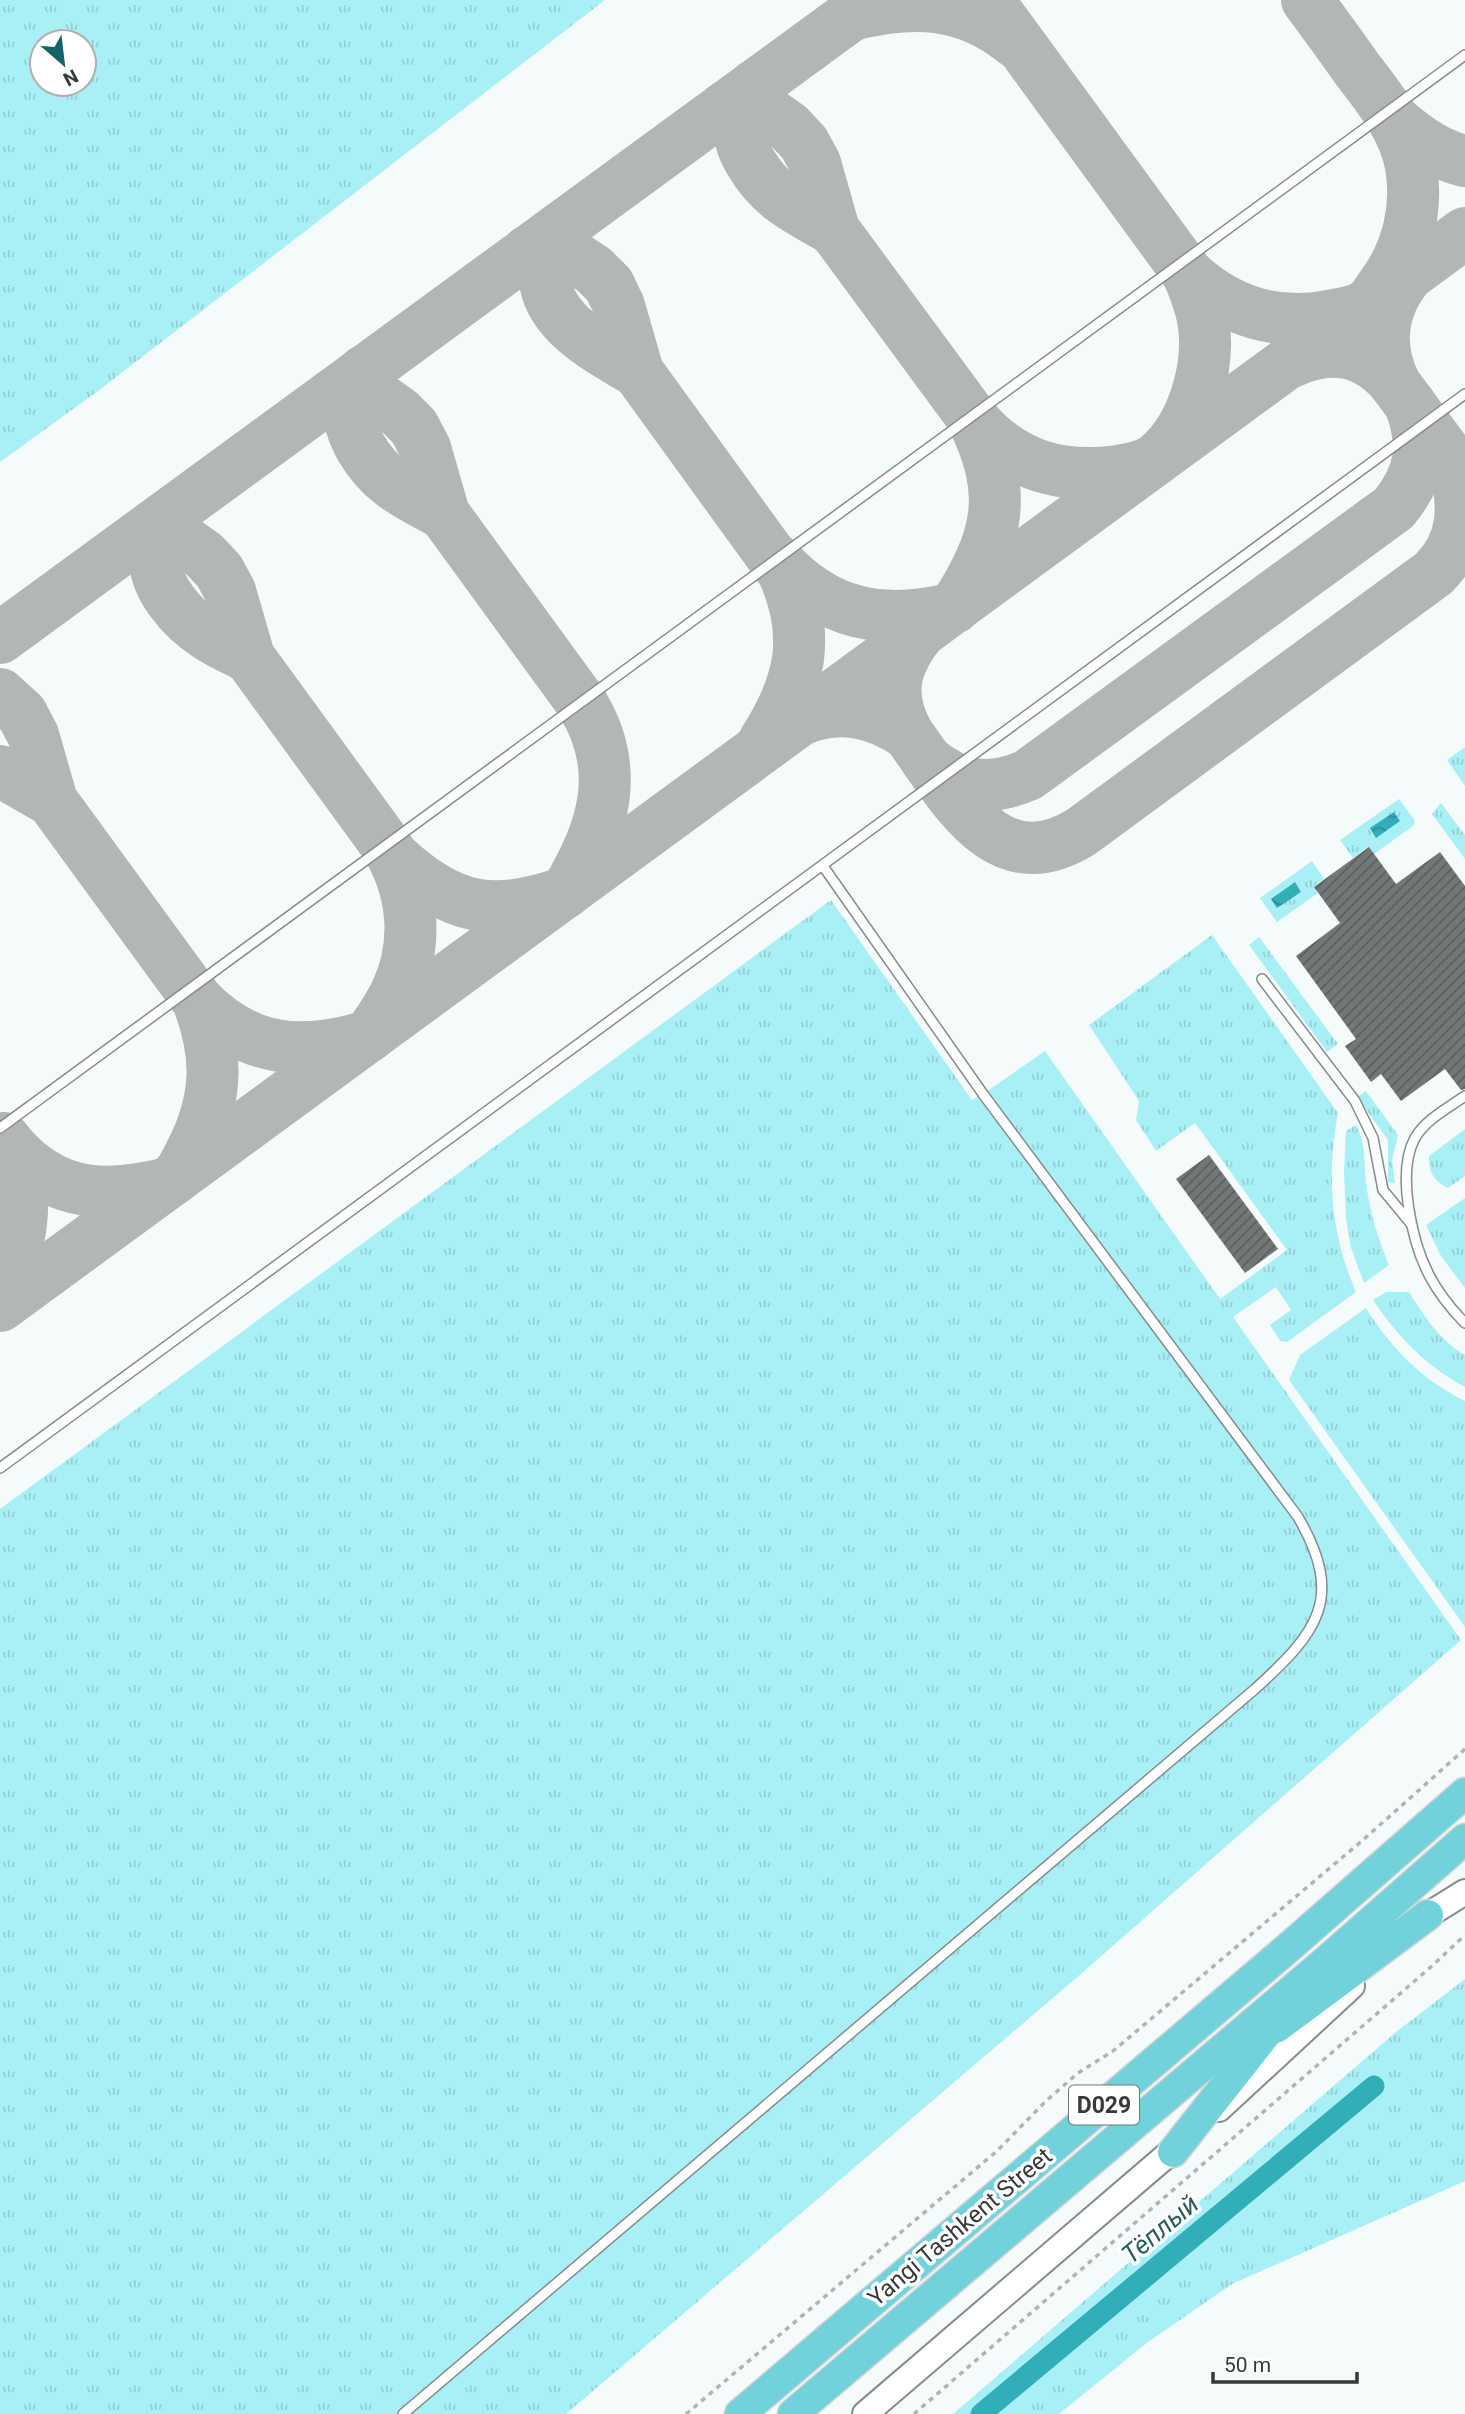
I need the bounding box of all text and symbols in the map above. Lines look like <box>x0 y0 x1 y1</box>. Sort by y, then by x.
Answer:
north arrow <box>28 28 98 98</box>
text: N <box>59 64 82 91</box>
road number: D029 <box>1069 2086 1139 2124</box>
street label: Yangi Tashkent Street <box>862 2142 1058 2312</box>
water label: Тёплый <box>1116 2188 1204 2270</box>
scale bar <box>1213 2340 1356 2384</box>
text: 50 m <box>1224 2353 1271 2377</box>

